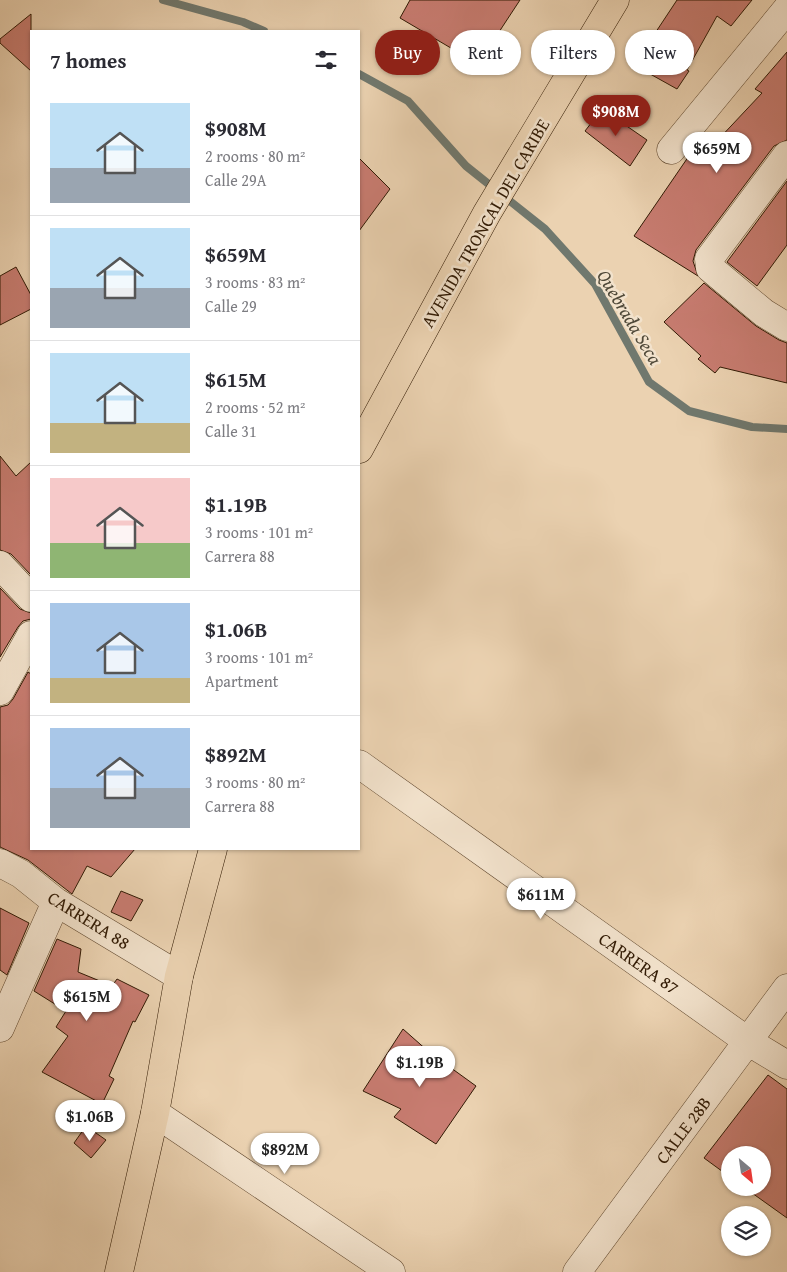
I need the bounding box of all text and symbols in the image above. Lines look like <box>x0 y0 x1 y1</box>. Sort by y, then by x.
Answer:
chip: Buy <box>375 30 440 75</box>
chip: Rent <box>450 30 521 75</box>
chip: Filters <box>531 30 615 75</box>
chip: New <box>625 30 694 75</box>
text: 7 homes <box>50 45 126 76</box>
icon: filters <box>312 46 340 74</box>
pin: $908M <box>581 94 651 137</box>
text: $908M <box>593 99 639 123</box>
text: $908M <box>205 113 267 144</box>
street label: AVENIDA TRONCAL DEL CARIBE <box>414 114 556 332</box>
icon: home <box>90 123 150 183</box>
pin: $659M <box>682 132 752 174</box>
text: $659M <box>694 136 740 160</box>
text: 2 rooms · 80 m² <box>205 144 305 168</box>
text: Calle 29A <box>205 168 266 192</box>
text: $659M <box>205 239 267 270</box>
icon: home <box>90 248 150 308</box>
water label: Quebrada Seca <box>591 264 670 370</box>
text: 3 rooms · 83 m² <box>205 270 305 294</box>
text: Calle 29 <box>205 294 257 318</box>
text: $615M <box>205 364 267 395</box>
icon: home <box>90 373 150 433</box>
text: 2 rooms · 52 m² <box>205 395 305 419</box>
text: Calle 31 <box>205 419 257 443</box>
text: $1.19B <box>205 489 267 520</box>
icon: home <box>90 498 150 558</box>
text: 3 rooms · 101 m² <box>205 520 313 544</box>
text: Carrera 88 <box>205 544 275 568</box>
text: $1.06B <box>205 614 267 645</box>
icon: home <box>90 623 150 683</box>
text: 3 rooms · 101 m² <box>205 645 313 669</box>
text: Apartment <box>205 669 278 693</box>
text: $892M <box>205 739 267 770</box>
icon: home <box>90 748 150 808</box>
text: 3 rooms · 80 m² <box>205 770 305 794</box>
text: Carrera 88 <box>205 794 275 818</box>
pin: $611M <box>506 878 576 920</box>
text: $611M <box>518 882 564 906</box>
street label: CARRERA 88 <box>43 884 135 956</box>
street label: CARRERA 87 <box>593 925 685 1001</box>
pin: $615M <box>52 980 122 1022</box>
text: $615M <box>64 984 110 1008</box>
pin: $1.19B <box>379 1046 461 1088</box>
text: $1.19B <box>396 1050 444 1074</box>
street label: CALLE 28B <box>649 1091 717 1169</box>
pin: $1.06B <box>49 1100 131 1142</box>
text: $1.06B <box>66 1104 114 1128</box>
pin: $892M <box>250 1132 320 1175</box>
text: $892M <box>262 1137 308 1161</box>
north arrow <box>721 1146 771 1196</box>
map controls <box>721 1146 771 1256</box>
button: layers <box>721 1206 771 1256</box>

